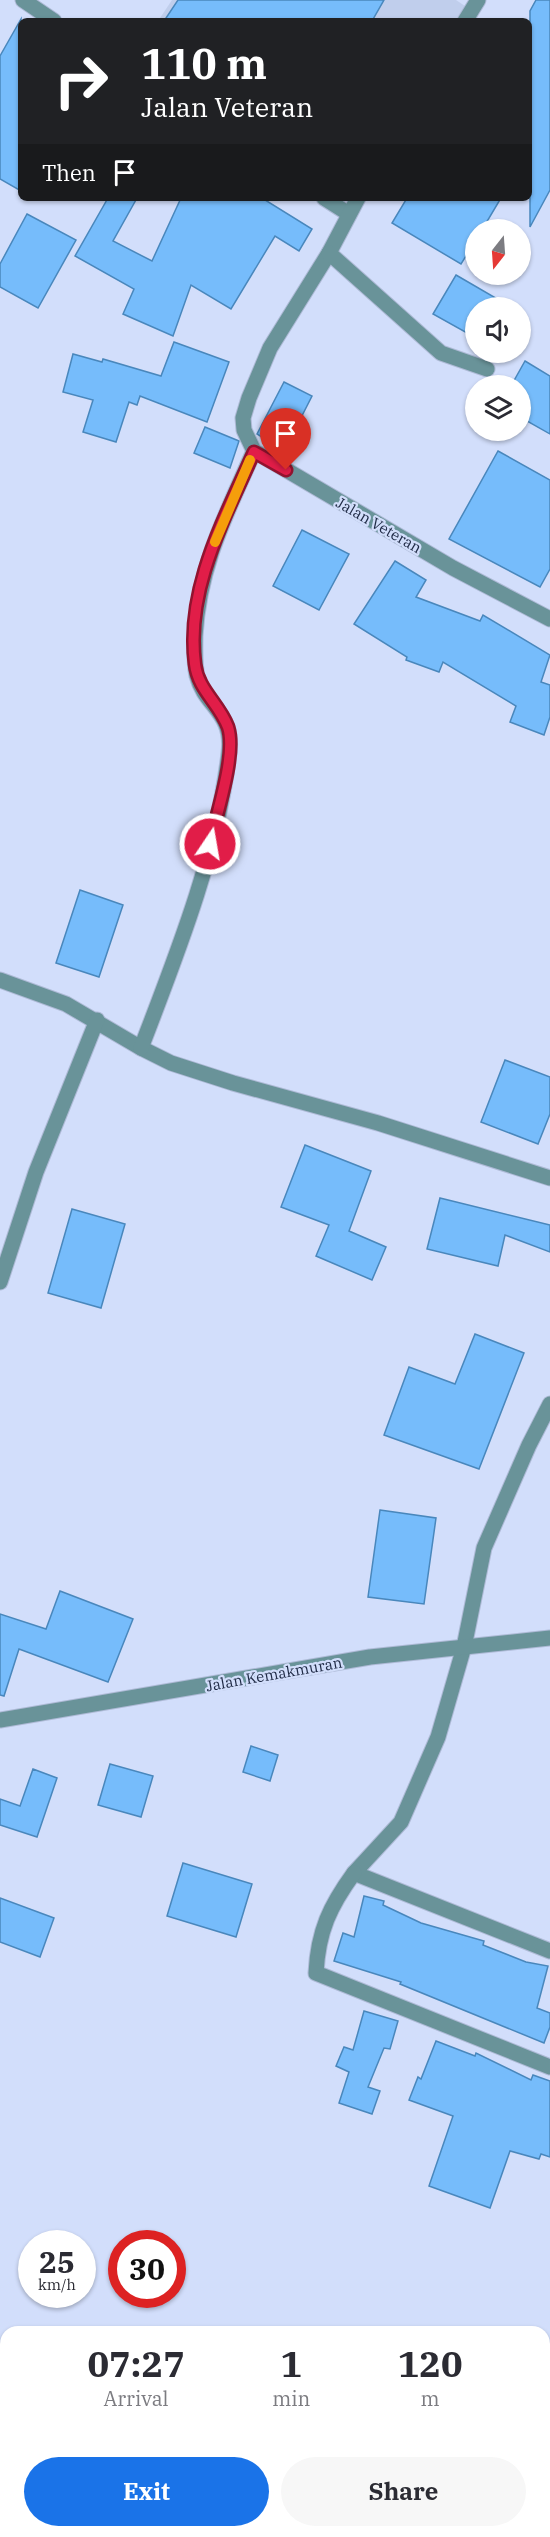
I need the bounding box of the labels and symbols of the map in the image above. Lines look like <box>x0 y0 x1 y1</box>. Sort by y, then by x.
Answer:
north arrow <box>465 219 531 285</box>
pin <box>260 408 311 470</box>
street label: Jalan Veteran <box>333 493 426 557</box>
position arrow <box>178 812 242 876</box>
street label: Jalan Kemakmuran <box>204 1653 344 1695</box>
speed limit sign: 30 <box>108 2230 186 2308</box>

